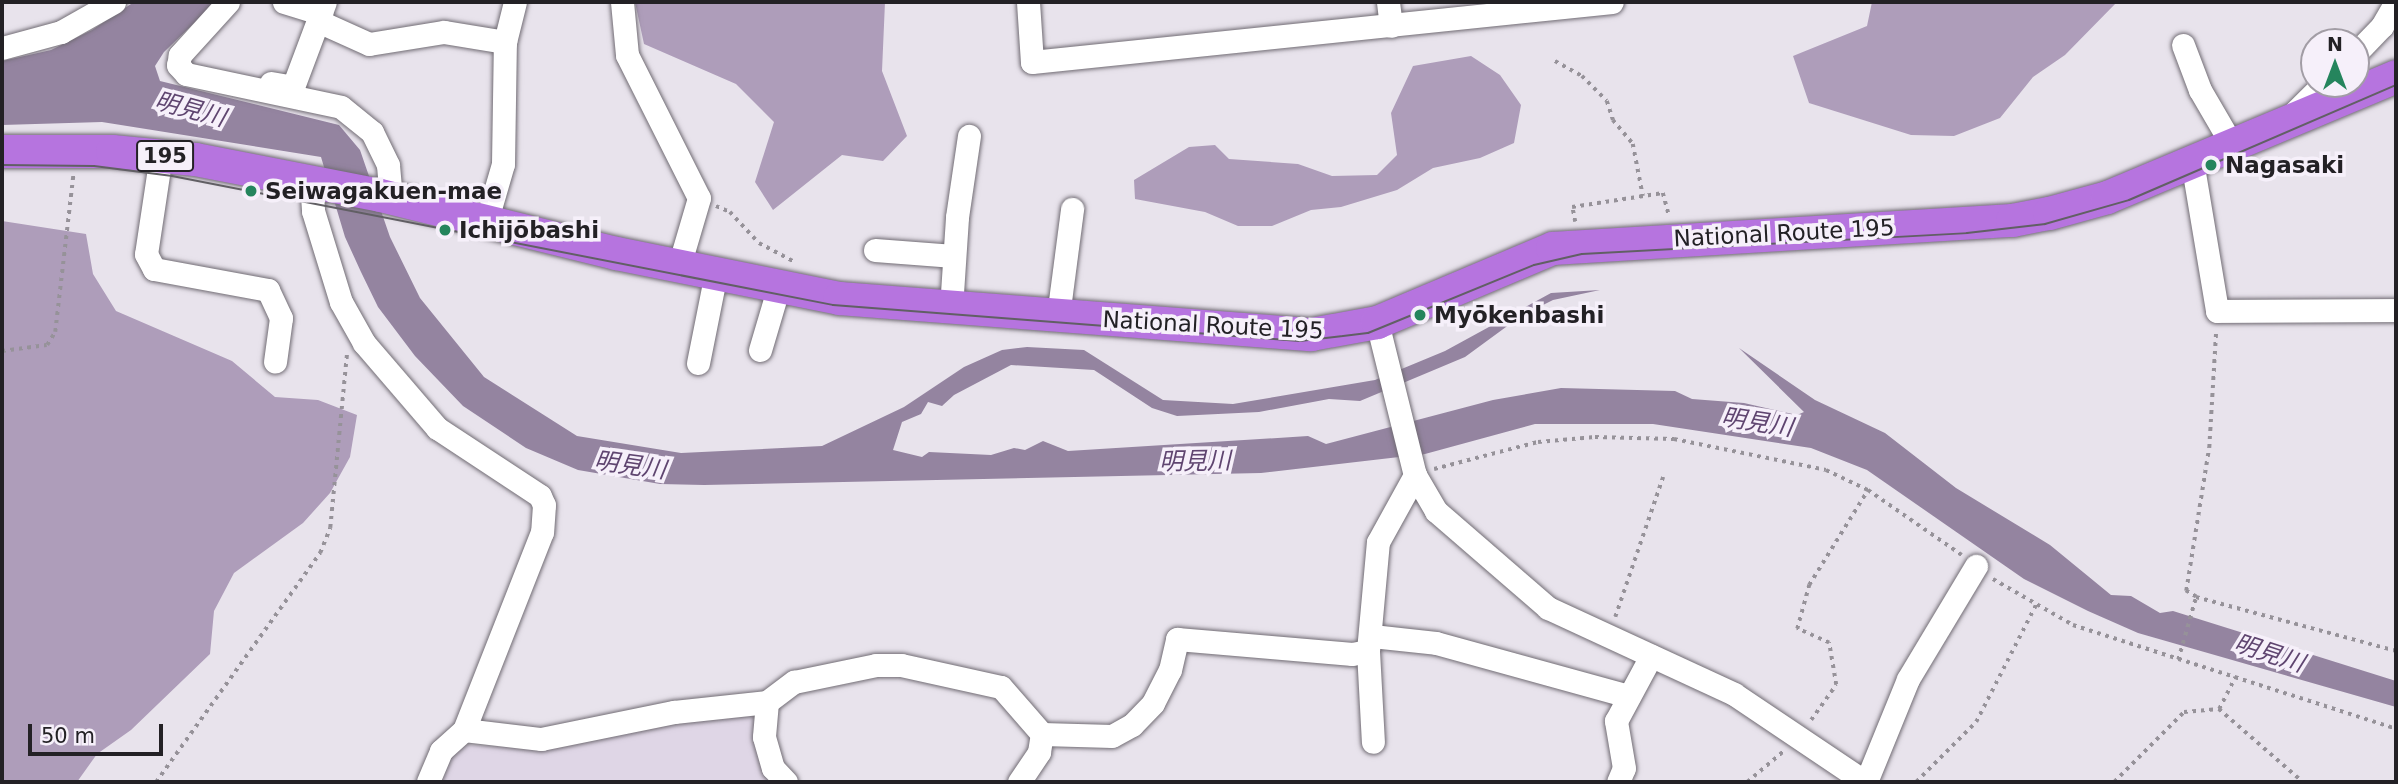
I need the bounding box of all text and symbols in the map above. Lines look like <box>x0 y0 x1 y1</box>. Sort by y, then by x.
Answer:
north arrow <box>2300 28 2370 98</box>
text: N <box>2327 33 2343 55</box>
water label: 明見川 <box>151 87 229 133</box>
road number: 195 <box>135 138 195 174</box>
place label: Nagasaki <box>2225 151 2344 179</box>
marker: Nagasaki <box>2203 157 2219 173</box>
place label: Seiwagakuen-mae <box>265 177 502 205</box>
marker: Seiwagakuen-mae <box>243 183 259 199</box>
street label: National Route 195 <box>1673 213 1895 253</box>
place label: Ichijōbashi <box>459 216 599 244</box>
marker: Ichijōbashi <box>437 222 453 238</box>
place label: Myōkenbashi <box>1434 301 1604 329</box>
street label: National Route 195 <box>1102 305 1324 345</box>
marker: Myōkenbashi <box>1412 307 1428 323</box>
water label: 明見川 <box>1719 403 1795 443</box>
water label: 明見川 <box>592 447 668 485</box>
water label: 明見川 <box>1159 447 1231 477</box>
water label: 明見川 <box>2230 629 2308 679</box>
scale bar <box>32 710 166 754</box>
text: 50 m <box>41 724 95 748</box>

